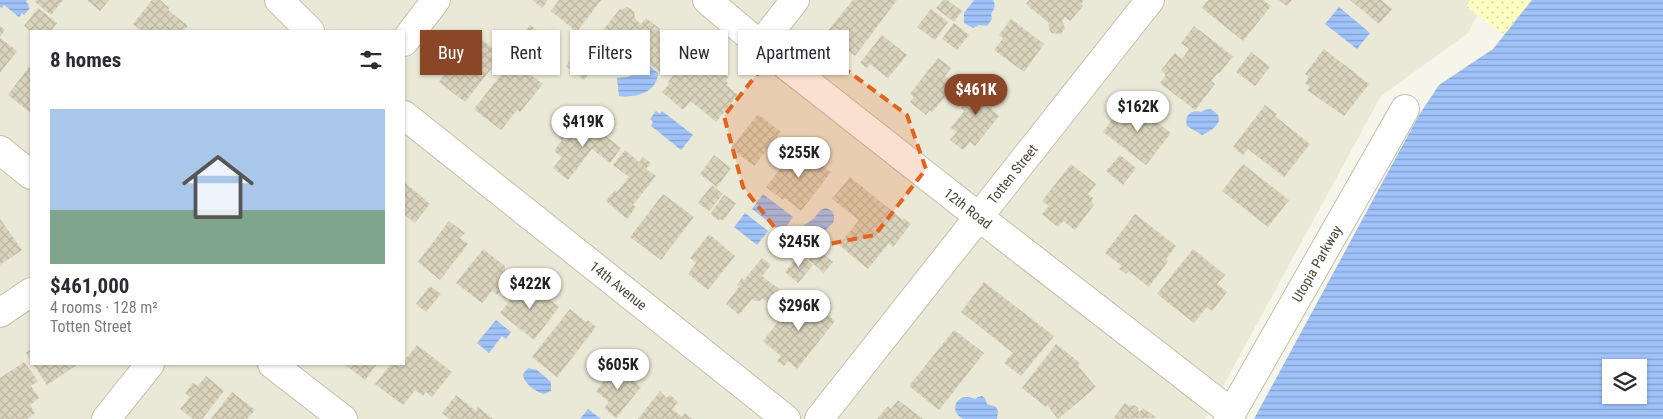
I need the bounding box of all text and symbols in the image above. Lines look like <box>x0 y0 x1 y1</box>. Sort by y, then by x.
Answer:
chip: Buy <box>420 30 482 75</box>
chip: Rent <box>492 30 560 75</box>
chip: Filters <box>570 30 650 75</box>
chip: New <box>660 30 728 75</box>
chip: Apartment <box>738 30 849 75</box>
icon: filters <box>357 46 385 74</box>
text: 8 homes <box>50 48 121 72</box>
pin: $461K <box>941 74 1011 116</box>
text: $461K <box>955 80 997 99</box>
pin: $162K <box>1103 90 1173 133</box>
text: $162K <box>1117 97 1159 116</box>
pin: $419K <box>548 106 618 148</box>
text: $419K <box>562 112 604 131</box>
pin: $255K <box>764 136 834 179</box>
street label: Totten Street <box>984 141 1041 207</box>
icon: home <box>173 142 263 232</box>
text: $255K <box>778 143 820 162</box>
street label: 12th Road <box>941 185 995 232</box>
street label: Utopia Parkway <box>1289 222 1345 305</box>
pin: $245K <box>764 226 834 268</box>
text: $245K <box>778 232 820 251</box>
street label: 14th Avenue <box>587 258 650 313</box>
pin: $422K <box>495 268 565 310</box>
text: $461,000 <box>50 274 129 298</box>
text: $422K <box>509 274 551 293</box>
pin: $296K <box>764 290 834 332</box>
text: $296K <box>778 296 820 315</box>
text: 4 rooms · 128 m² <box>50 298 158 317</box>
text: Totten Street <box>50 317 131 336</box>
pin: $605K <box>583 348 653 391</box>
text: $605K <box>597 355 639 374</box>
map controls <box>1602 359 1647 404</box>
button: layers <box>1602 359 1647 404</box>

